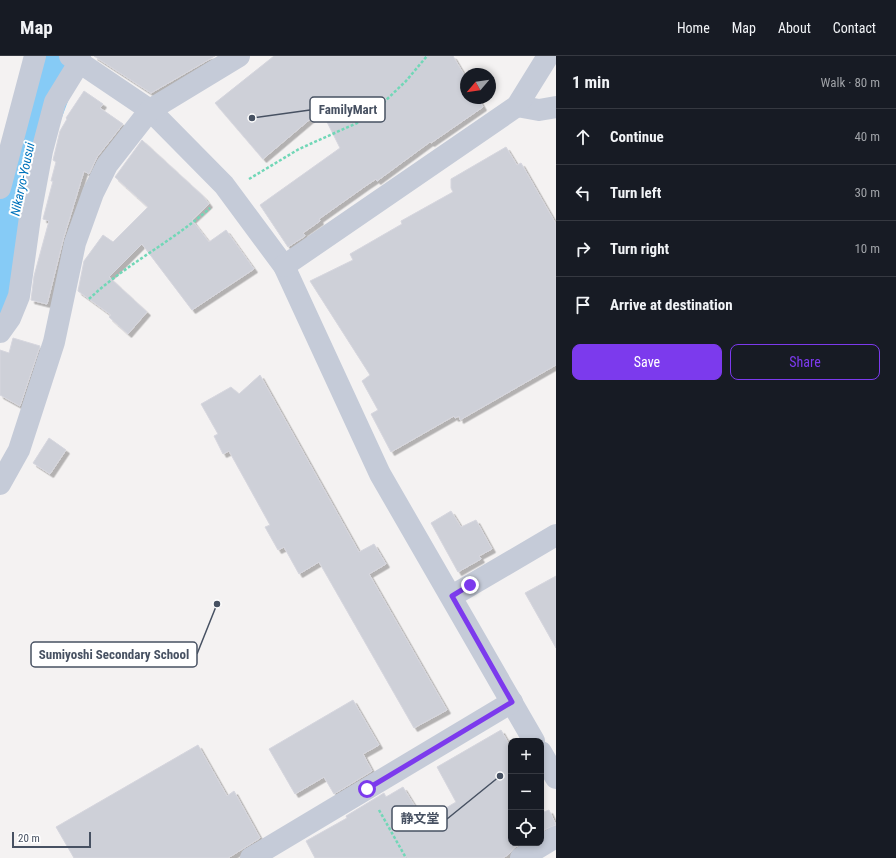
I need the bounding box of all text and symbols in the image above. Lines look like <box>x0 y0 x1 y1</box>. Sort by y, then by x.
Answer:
text: Map <box>20 16 53 39</box>
text: Home <box>677 20 710 36</box>
text: Map <box>732 20 756 36</box>
text: About <box>778 20 811 36</box>
text: Contact <box>833 20 876 36</box>
north arrow <box>460 68 496 104</box>
text: 1 min <box>572 72 610 92</box>
text: Walk · 80 m <box>820 75 880 90</box>
callout: FamilyMart <box>310 97 385 122</box>
text: FamilyMart <box>319 102 377 117</box>
icon: ahead <box>572 126 594 148</box>
text: Continue <box>610 128 664 146</box>
text: 40 m <box>854 129 880 144</box>
water label: Nikaryo-Yousui <box>7 141 38 217</box>
icon: left <box>572 182 594 204</box>
text: Turn left <box>610 184 661 202</box>
text: 30 m <box>854 185 880 200</box>
icon: right <box>572 238 594 260</box>
text: Turn right <box>610 240 669 258</box>
text: 10 m <box>854 241 880 256</box>
icon: arrive <box>572 294 594 316</box>
text: Arrive at destination <box>610 296 733 314</box>
button: Save <box>572 344 722 380</box>
button: Share <box>730 344 880 380</box>
route end <box>461 576 479 594</box>
callout: Sumiyoshi Secondary School <box>31 642 197 667</box>
text: Sumiyoshi Secondary School <box>39 647 189 662</box>
map controls <box>508 738 544 846</box>
button: + <box>508 738 544 774</box>
button: − <box>508 774 544 810</box>
route start <box>358 780 376 798</box>
callout: 静文堂 <box>392 806 447 831</box>
button: locate <box>508 810 544 846</box>
text: 静文堂 <box>400 811 440 826</box>
scale bar <box>12 830 91 849</box>
text: 20 m <box>18 832 40 845</box>

